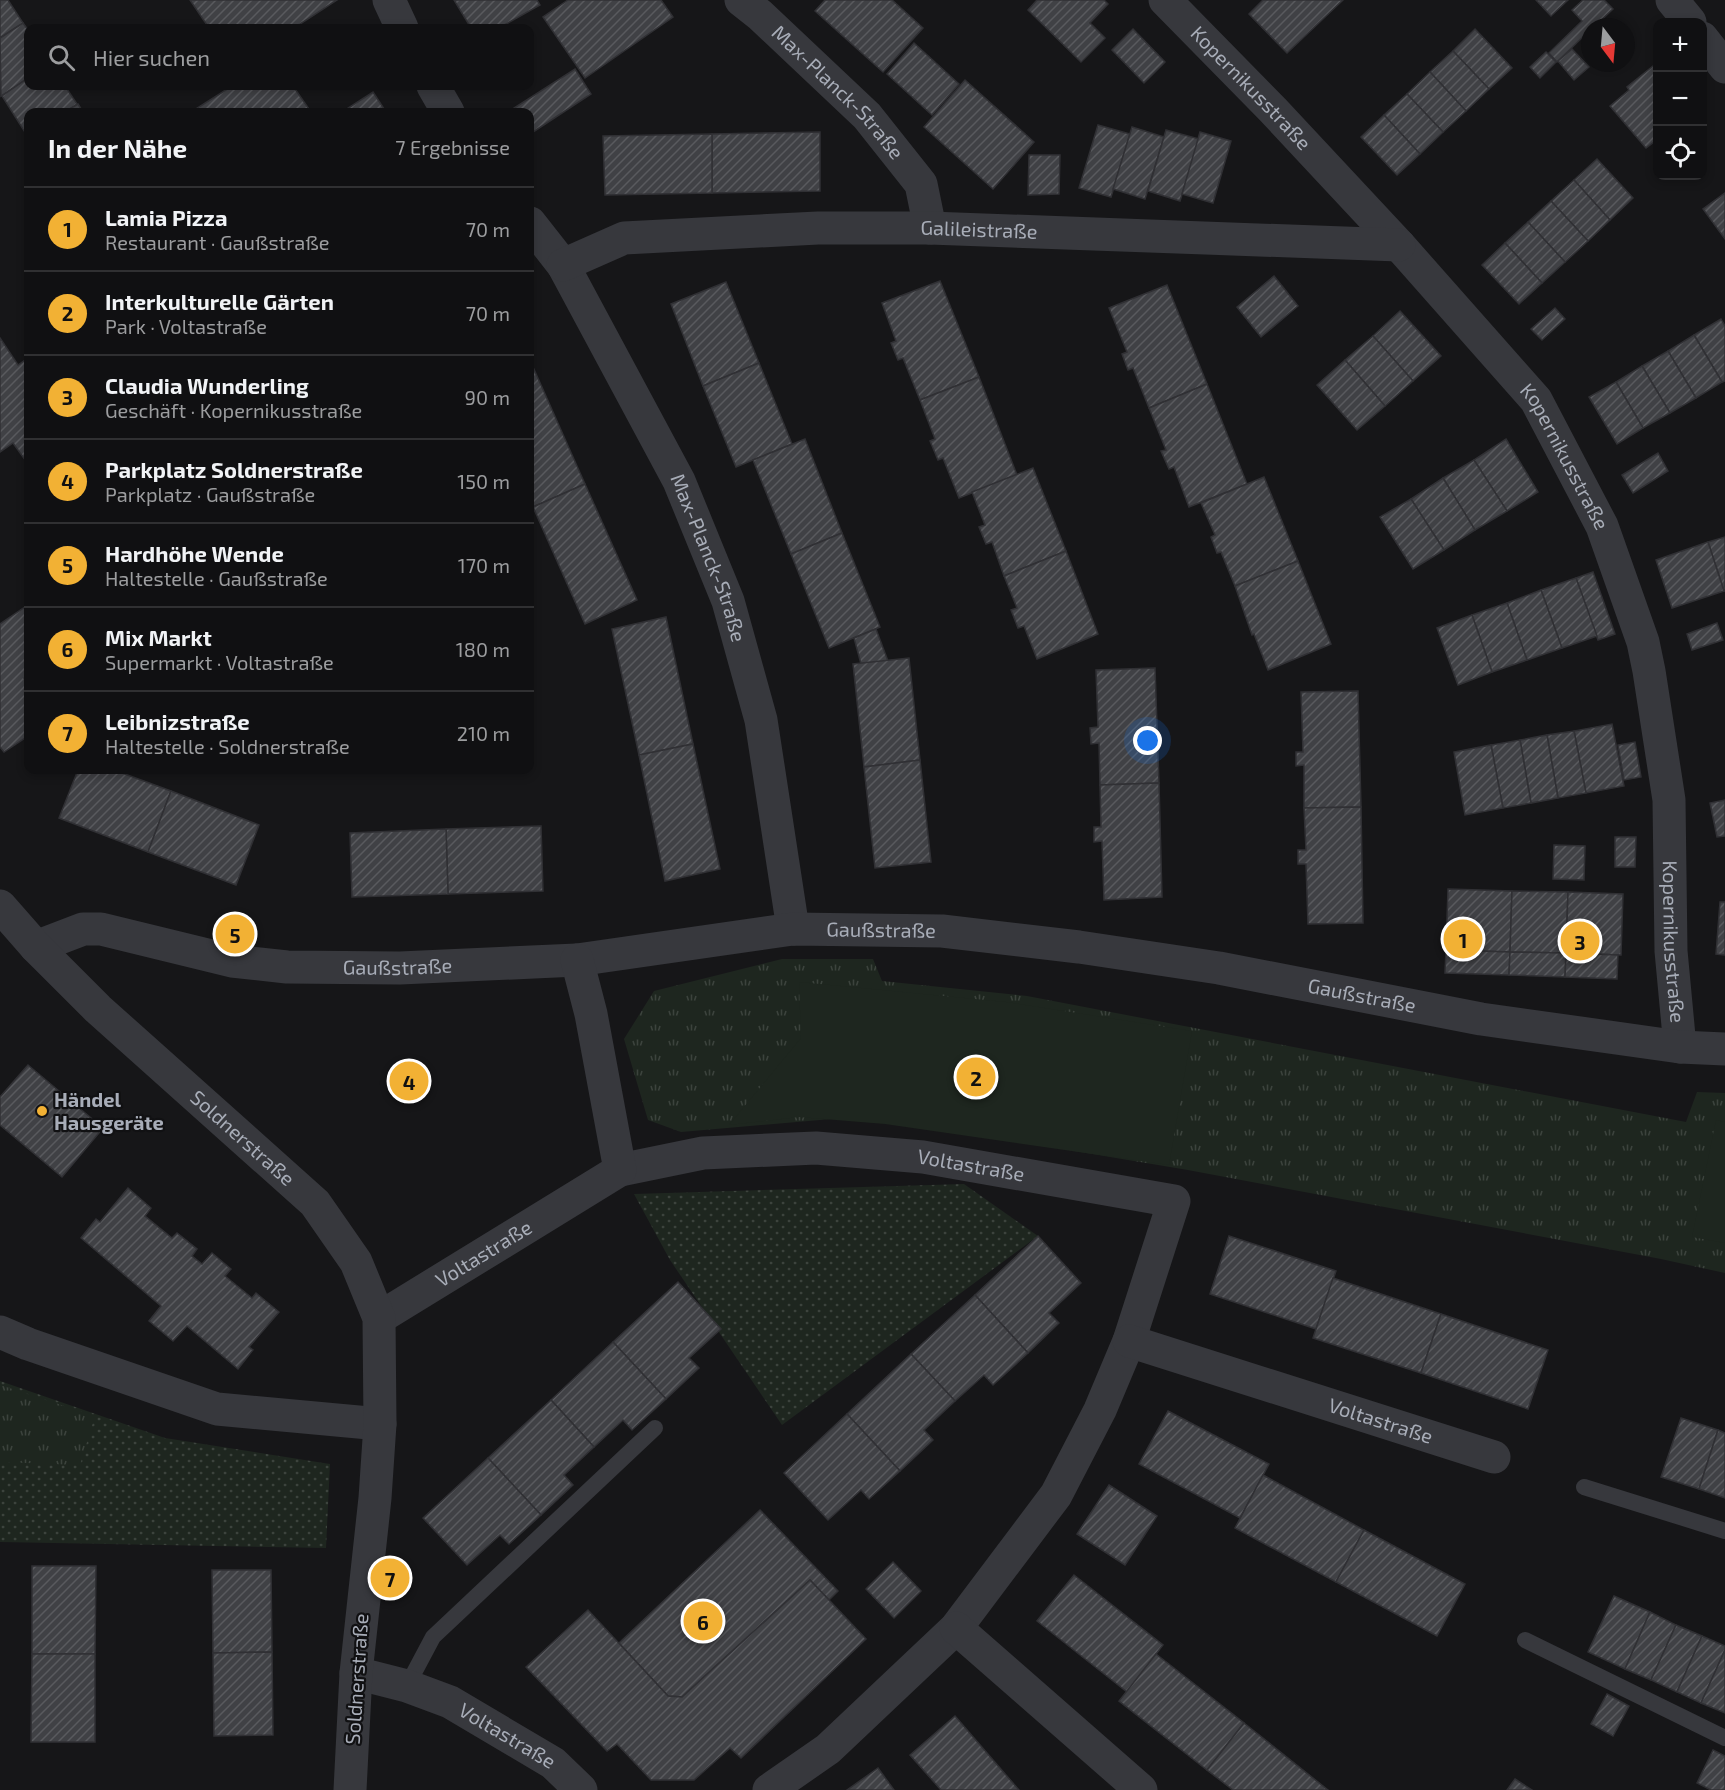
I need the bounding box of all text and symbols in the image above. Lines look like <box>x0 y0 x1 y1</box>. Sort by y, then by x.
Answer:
north arrow <box>1581 18 1635 72</box>
map controls <box>1653 18 1707 180</box>
button: + <box>1653 18 1707 72</box>
street label: Max-Planck-Straße <box>767 20 909 163</box>
street label: Kopernikusstraße <box>1186 21 1317 154</box>
search box <box>24 24 534 90</box>
icon: search <box>45 41 78 74</box>
text: Hier suchen <box>93 44 210 70</box>
button: − <box>1653 72 1707 126</box>
button: locate <box>1653 126 1707 180</box>
text: In der Nähe <box>48 132 187 163</box>
text: 7 Ergebnisse <box>395 135 510 159</box>
text: Lamia Pizza <box>105 204 227 230</box>
street label: Galileistraße <box>920 215 1038 243</box>
text: 1 <box>63 217 72 241</box>
text: 70 m <box>466 217 510 241</box>
text: Restaurant · Gaußstraße <box>105 230 329 254</box>
text: Interkulturelle Gärten <box>105 288 334 314</box>
text: 2 <box>62 301 73 325</box>
text: 70 m <box>466 301 510 325</box>
text: Park · Voltastraße <box>105 314 267 338</box>
text: Claudia Wunderling <box>105 372 309 398</box>
street label: Kopernikusstraße <box>1516 378 1615 533</box>
text: 3 <box>62 385 73 409</box>
text: 90 m <box>465 385 510 409</box>
text: Geschäft · Kopernikusstraße <box>105 398 362 422</box>
text: Parkplatz Soldnerstraße <box>105 456 363 482</box>
text: 4 <box>61 469 74 493</box>
text: 150 m <box>457 469 510 493</box>
street label: Max-Planck-Straße <box>666 470 752 644</box>
text: Parkplatz · Gaußstraße <box>105 482 315 506</box>
text: Hardhöhe Wende <box>105 540 284 566</box>
text: 5 <box>62 553 73 577</box>
text: 170 m <box>458 553 510 577</box>
text: Haltestelle · Gaußstraße <box>105 566 328 590</box>
text: Mix Markt <box>105 624 212 650</box>
text: 6 <box>62 637 73 661</box>
text: 180 m <box>456 637 510 661</box>
text: Supermarkt · Voltastraße <box>105 650 334 674</box>
text: Leibnizstraße <box>105 708 250 734</box>
text: 7 <box>62 721 73 745</box>
text: 210 m <box>457 721 510 745</box>
your location <box>1133 726 1162 755</box>
text: Haltestelle · Soldnerstraße <box>105 734 350 758</box>
street label: Kopernikusstraße <box>1659 860 1691 1024</box>
pin: 5 <box>216 912 254 956</box>
street label: Gaußstraße <box>826 916 936 942</box>
pin: 1 <box>1444 916 1482 962</box>
pin: 3 <box>1560 918 1600 964</box>
street label: Gaußstraße <box>343 953 453 979</box>
street label: Gaußstraße <box>1306 973 1418 1017</box>
pin: 2 <box>956 1054 996 1100</box>
pin: 4 <box>390 1058 428 1104</box>
street label: Soldnerstraße <box>186 1085 300 1190</box>
place label: Händel Hausgeräte <box>54 1087 164 1134</box>
marker: Händel Hausgeräte <box>35 1104 49 1118</box>
street label: Voltastraße <box>916 1143 1027 1186</box>
street label: Voltastraße <box>431 1214 536 1291</box>
street label: Voltastraße <box>1326 1392 1436 1448</box>
pin: 7 <box>370 1556 410 1600</box>
pin: 6 <box>684 1598 722 1644</box>
street label: Soldnerstraße <box>339 1613 373 1745</box>
street label: Voltastraße <box>455 1697 560 1773</box>

